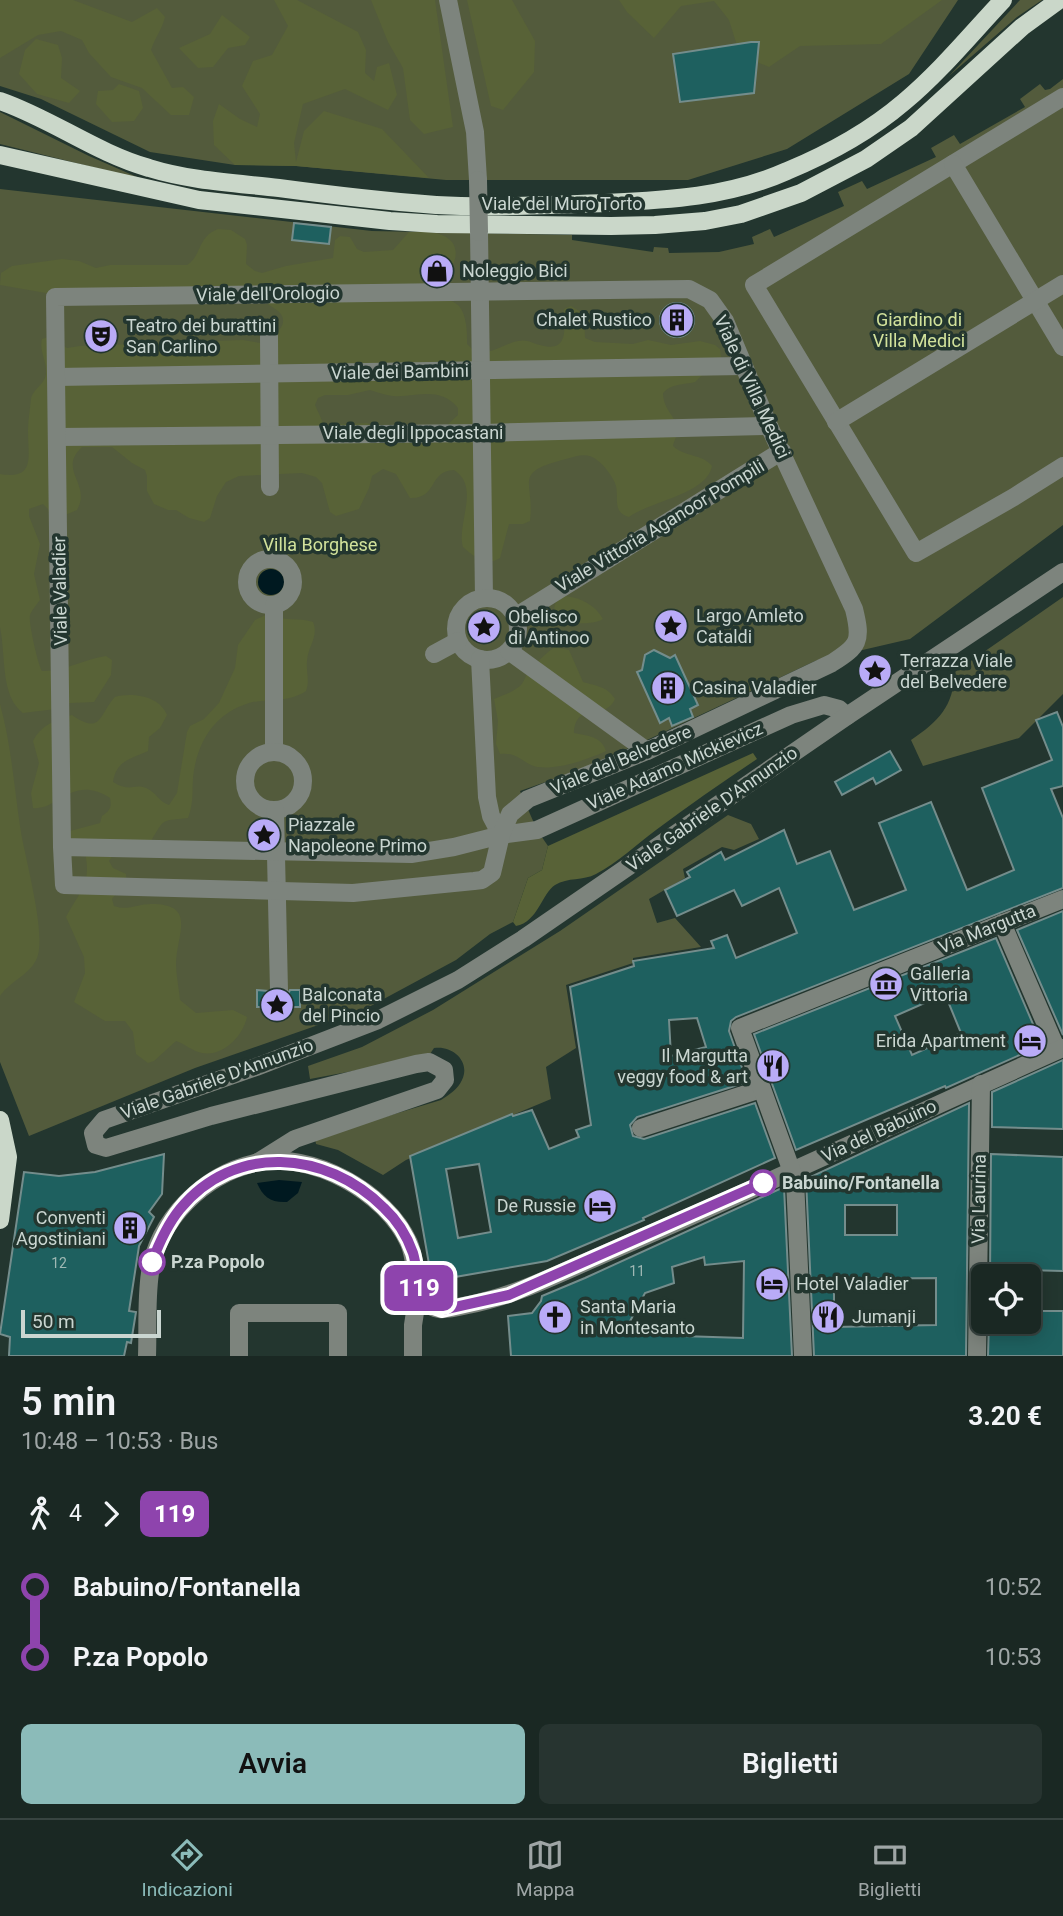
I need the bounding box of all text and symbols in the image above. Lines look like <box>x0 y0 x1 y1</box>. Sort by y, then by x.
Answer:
street label: Viale del Muro Torto <box>481 193 643 214</box>
shop icon: Noleggio Bici <box>418 252 456 290</box>
place label: Noleggio Bici <box>462 260 568 281</box>
street label: Viale dell'Orologio <box>196 282 340 305</box>
building icon: Chalet Rustico <box>658 301 696 339</box>
place label: Chalet Rustico <box>536 309 652 330</box>
park label: Giardino di Villa Medici <box>873 309 965 351</box>
street label: Viale di Villa Medici <box>710 312 795 462</box>
place label: Teatro dei burattini San Carlino <box>126 315 276 357</box>
theatre icon: Teatro dei burattini San Carlino <box>82 317 120 355</box>
street label: Viale dei Bambini <box>331 360 469 383</box>
street label: Viale degli Ippocastani <box>323 422 503 443</box>
street label: Viale Vittoria Aganoor Pompili <box>552 455 768 596</box>
park label: Villa Borghese <box>263 534 377 555</box>
street label: Viale Valadier <box>48 536 71 646</box>
place label: Largo Amleto Cataldi <box>696 605 804 647</box>
place label: Obelisco di Antinoo <box>508 606 589 648</box>
place icon: Largo Amleto Cataldi <box>652 607 690 645</box>
place icon: Obelisco di Antinoo <box>465 608 503 646</box>
place label: Terrazza Viale del Belvedere <box>900 650 1013 692</box>
place icon: Terrazza Viale del Belvedere <box>856 652 894 690</box>
building icon: Casina Valadier <box>649 669 687 707</box>
place label: Casina Valadier <box>692 677 817 698</box>
street label: Viale Adamo Mickievicz <box>584 717 766 814</box>
street label: Viale del Belvedere <box>547 720 694 799</box>
street label: Viale Gabriele D'Annunzio <box>622 742 801 876</box>
place label: Piazzale Napoleone Primo <box>288 814 427 856</box>
place icon: Piazzale Napoleone Primo <box>245 816 283 854</box>
street label: Via Margutta <box>935 899 1039 958</box>
place label: Galleria Vittoria <box>910 963 971 1005</box>
museum icon: Galleria Vittoria <box>867 965 905 1003</box>
place label: Balconata del Pincio <box>302 984 382 1026</box>
place icon: Balconata del Pincio <box>258 986 296 1024</box>
hotel icon: Erida Apartment <box>1011 1022 1049 1060</box>
place label: Erida Apartment <box>876 1030 1006 1051</box>
street label: Viale Gabriele D'Annunzio <box>118 1034 316 1123</box>
place label: Il Margutta veggy food & art <box>617 1045 748 1087</box>
restaurant icon: Il Margutta veggy food & art <box>754 1047 792 1085</box>
street label: Via del Babuino <box>818 1095 940 1166</box>
street label: Via Laurina <box>967 1154 990 1244</box>
marker: Babuino/Fontanella <box>750 1170 776 1196</box>
place label: Babuino/Fontanella <box>782 1172 940 1193</box>
hotel icon: De Russie <box>581 1187 619 1225</box>
place label: De Russie <box>497 1195 576 1216</box>
place label: Conventi Agostiniani <box>16 1207 106 1249</box>
building icon: Conventi Agostiniani <box>111 1209 149 1247</box>
marker: P.za Popolo <box>139 1249 165 1275</box>
place label: P.za Popolo <box>171 1251 265 1272</box>
house number: 12 <box>51 1255 67 1271</box>
house number: 11 <box>629 1263 645 1279</box>
map controls <box>971 1264 1041 1334</box>
button: locate <box>971 1264 1041 1334</box>
line badge: 119 <box>379 1265 459 1311</box>
hotel icon: Hotel Valadier <box>753 1265 791 1303</box>
place label: Hotel Valadier <box>796 1273 909 1294</box>
text: 119 <box>398 1274 440 1302</box>
place label: Santa Maria in Montesanto <box>580 1296 695 1338</box>
church icon: Santa Maria in Montesanto <box>536 1298 574 1336</box>
restaurant icon: Jumanji <box>809 1298 847 1336</box>
place label: Jumanji <box>852 1306 916 1327</box>
scale bar <box>21 1307 161 1339</box>
text: 50 m <box>32 1310 75 1333</box>
text: 5 min <box>21 1380 116 1424</box>
text: 3.20 € <box>968 1401 1042 1431</box>
text: 10:48 – 10:53 · Bus <box>21 1428 218 1455</box>
icon: walk <box>21 1495 59 1533</box>
icon: forward <box>92 1495 130 1533</box>
text: 4 <box>69 1500 82 1527</box>
text: 119 <box>154 1500 195 1528</box>
text: Babuino/Fontanella <box>73 1572 301 1602</box>
text: 10:52 <box>985 1574 1042 1601</box>
text: P.za Popolo <box>73 1642 208 1672</box>
text: 10:53 <box>985 1644 1042 1671</box>
button: Avvia <box>21 1724 525 1804</box>
button: Biglietti <box>539 1724 1042 1804</box>
tab: Indicazioni <box>142 1836 233 1901</box>
tab: Mappa <box>516 1836 575 1901</box>
tab: Biglietti <box>858 1836 921 1901</box>

